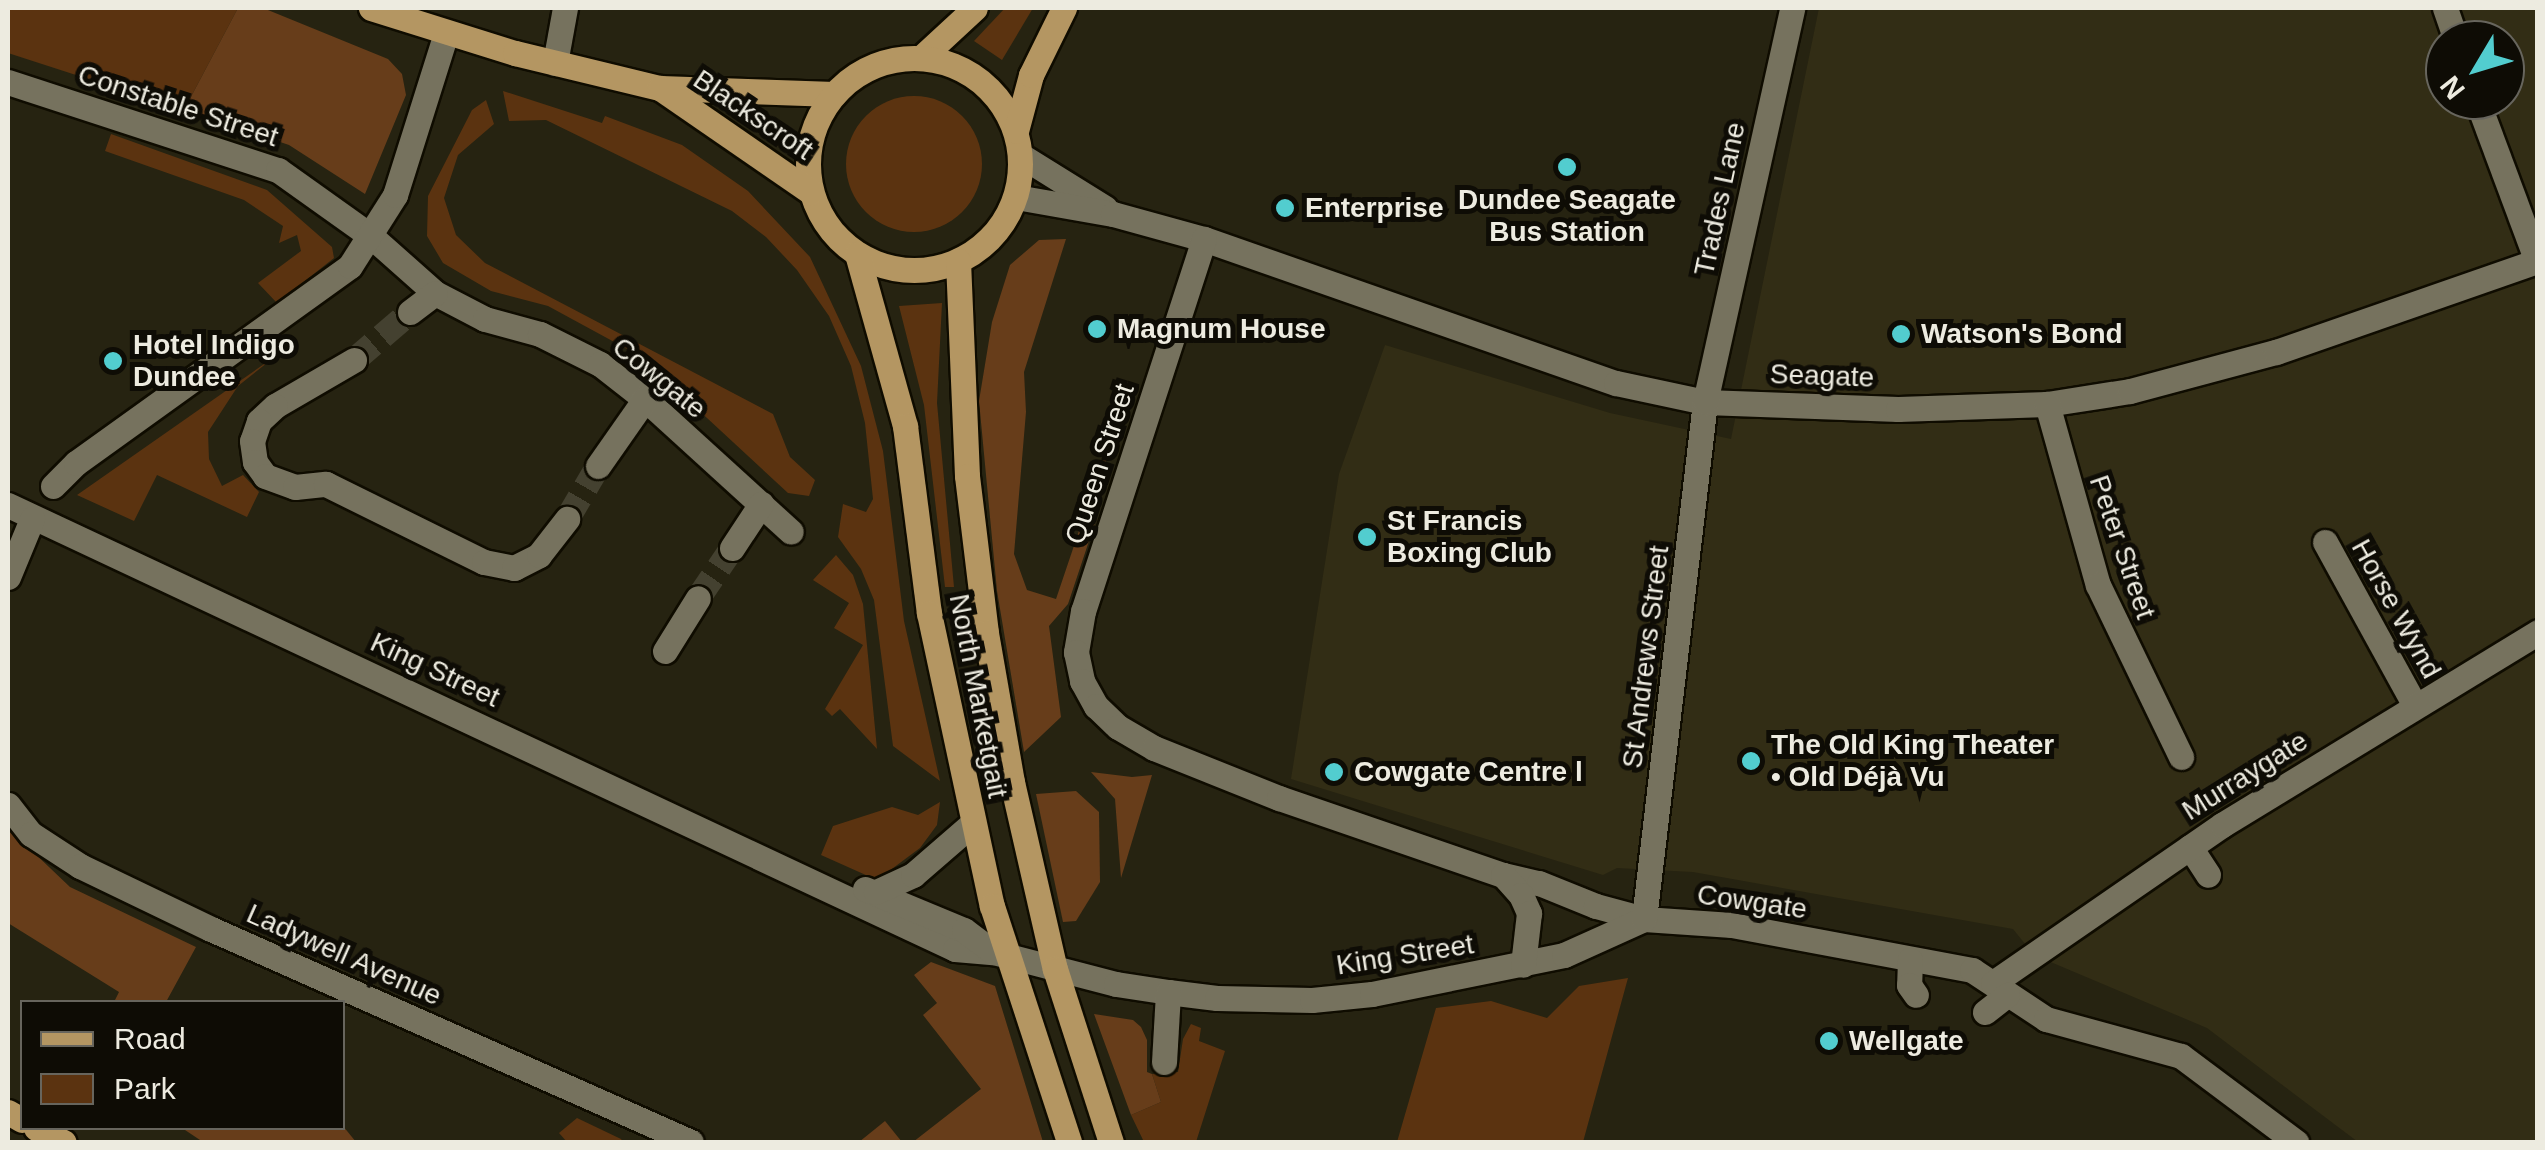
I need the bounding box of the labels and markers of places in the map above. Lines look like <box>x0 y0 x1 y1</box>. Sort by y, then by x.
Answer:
marker: Dundee Seagate Bus Station <box>1556 156 1578 178</box>
place label: Dundee Seagate Bus Station <box>1458 183 1676 249</box>
place label: Enterprise <box>1305 191 1443 225</box>
marker: Enterprise <box>1274 197 1296 219</box>
place label: Magnum House <box>1117 312 1325 346</box>
place label: Watson's Bond <box>1921 317 2123 351</box>
marker: Magnum House <box>1086 318 1108 340</box>
marker: Watson's Bond <box>1890 323 1912 345</box>
place label: Hotel Indigo Dundee <box>133 328 295 394</box>
marker: Hotel Indigo Dundee <box>102 350 124 372</box>
place label: St Francis Boxing Club <box>1387 504 1552 570</box>
marker: St Francis Boxing Club <box>1356 526 1378 548</box>
place label: The Old King Theater • Old Déjà Vu <box>1771 728 2054 794</box>
marker: The Old King Theater • Old Déjà Vu <box>1740 750 1762 772</box>
place label: Cowgate Centre l <box>1354 755 1583 789</box>
marker: Cowgate Centre l <box>1323 761 1345 783</box>
place label: Wellgate <box>1849 1024 1964 1058</box>
marker: Wellgate <box>1818 1030 1840 1052</box>

